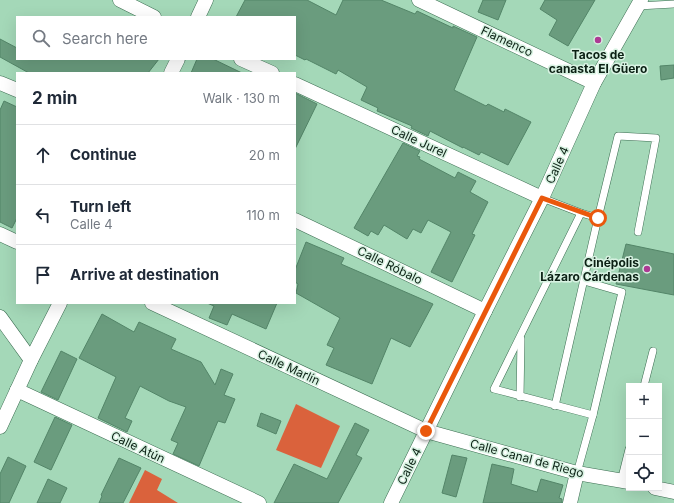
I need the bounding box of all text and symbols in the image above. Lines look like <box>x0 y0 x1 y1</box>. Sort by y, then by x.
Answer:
search box <box>16 16 296 60</box>
street label: Flamenco <box>479 22 535 60</box>
icon: search <box>30 27 52 49</box>
text: Search here <box>62 29 148 48</box>
marker: Tacos de canasta El Güero <box>593 35 603 45</box>
place label: Tacos de canasta El Güero <box>549 47 647 76</box>
text: 2 min <box>32 88 77 108</box>
text: Walk · 130 m <box>203 90 280 106</box>
street label: Calle Jurel <box>389 122 449 160</box>
icon: ahead <box>32 144 54 166</box>
street label: Calle 4 <box>542 144 572 186</box>
text: Continue <box>70 145 137 164</box>
text: 20 m <box>249 147 280 163</box>
text: Turn left <box>70 197 131 216</box>
icon: left <box>32 204 54 226</box>
text: 110 m <box>246 207 280 223</box>
route start <box>589 209 607 227</box>
text: Calle 4 <box>70 216 113 232</box>
street label: Calle Róbalo <box>355 243 425 287</box>
place label: Cinépolis Lázaro Cárdenas <box>540 255 639 284</box>
icon: arrive <box>32 264 54 286</box>
marker: Cinépolis Lázaro Cárdenas <box>642 264 652 274</box>
text: Arrive at destination <box>70 265 219 284</box>
street label: Calle Marlín <box>256 346 322 388</box>
map controls <box>626 383 662 491</box>
button: + <box>626 383 662 419</box>
button: − <box>626 419 662 455</box>
route end <box>417 422 435 440</box>
street label: Calle Atún <box>109 428 167 466</box>
street label: Calle Canal de Riego <box>468 436 586 480</box>
street label: Calle 4 <box>394 445 424 487</box>
button: locate <box>626 455 662 491</box>

